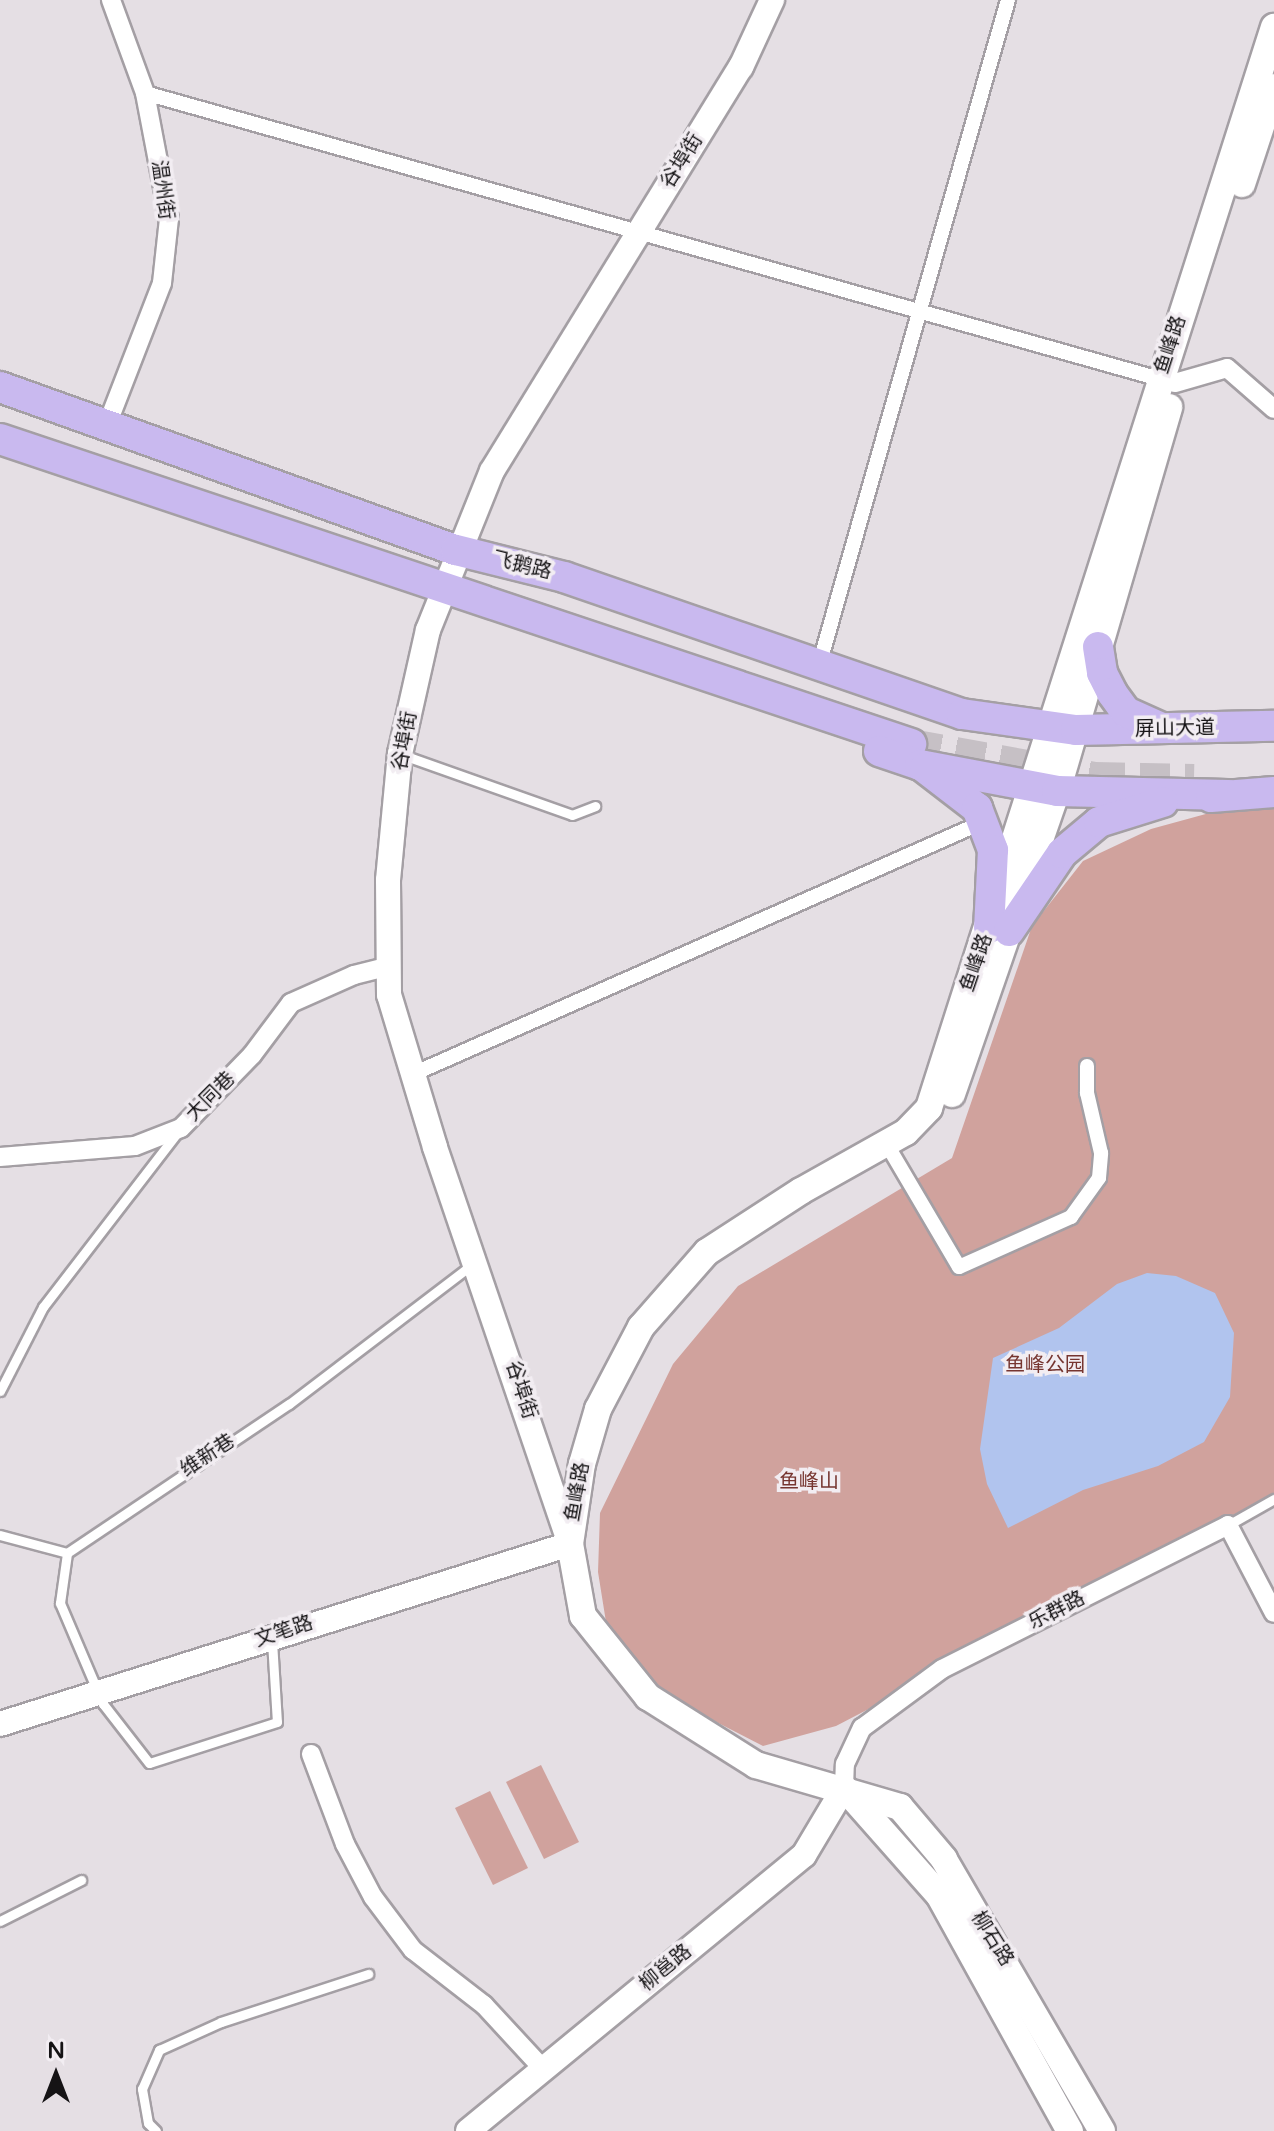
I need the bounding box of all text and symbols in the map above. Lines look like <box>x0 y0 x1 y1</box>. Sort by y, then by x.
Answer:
street label: 谷埠街 <box>656 129 708 193</box>
street label: 温州街 <box>146 159 178 221</box>
street label: 鱼峰路 <box>1150 313 1192 377</box>
street label: 飞鹅路 <box>490 547 554 585</box>
street label: 谷埠街 <box>388 709 422 773</box>
street label: 屏山大道 <box>1135 716 1215 742</box>
street label: 鱼峰路 <box>956 931 998 995</box>
street label: 大同巷 <box>181 1067 241 1127</box>
park label: 鱼峰公园 <box>1005 1353 1085 1377</box>
street label: 谷埠街 <box>500 1358 542 1422</box>
street label: 维新巷 <box>176 1430 240 1482</box>
street label: 鱼峰路 <box>561 1460 595 1524</box>
park label: 鱼峰山 <box>779 1470 839 1494</box>
street label: 乐群路 <box>1025 1587 1089 1635</box>
street label: 文笔路 <box>252 1611 316 1653</box>
street label: 柳石路 <box>966 1907 1018 1971</box>
street label: 柳邕路 <box>635 1940 697 1996</box>
north arrow <box>16 2035 96 2115</box>
text: N <box>47 2038 65 2064</box>

